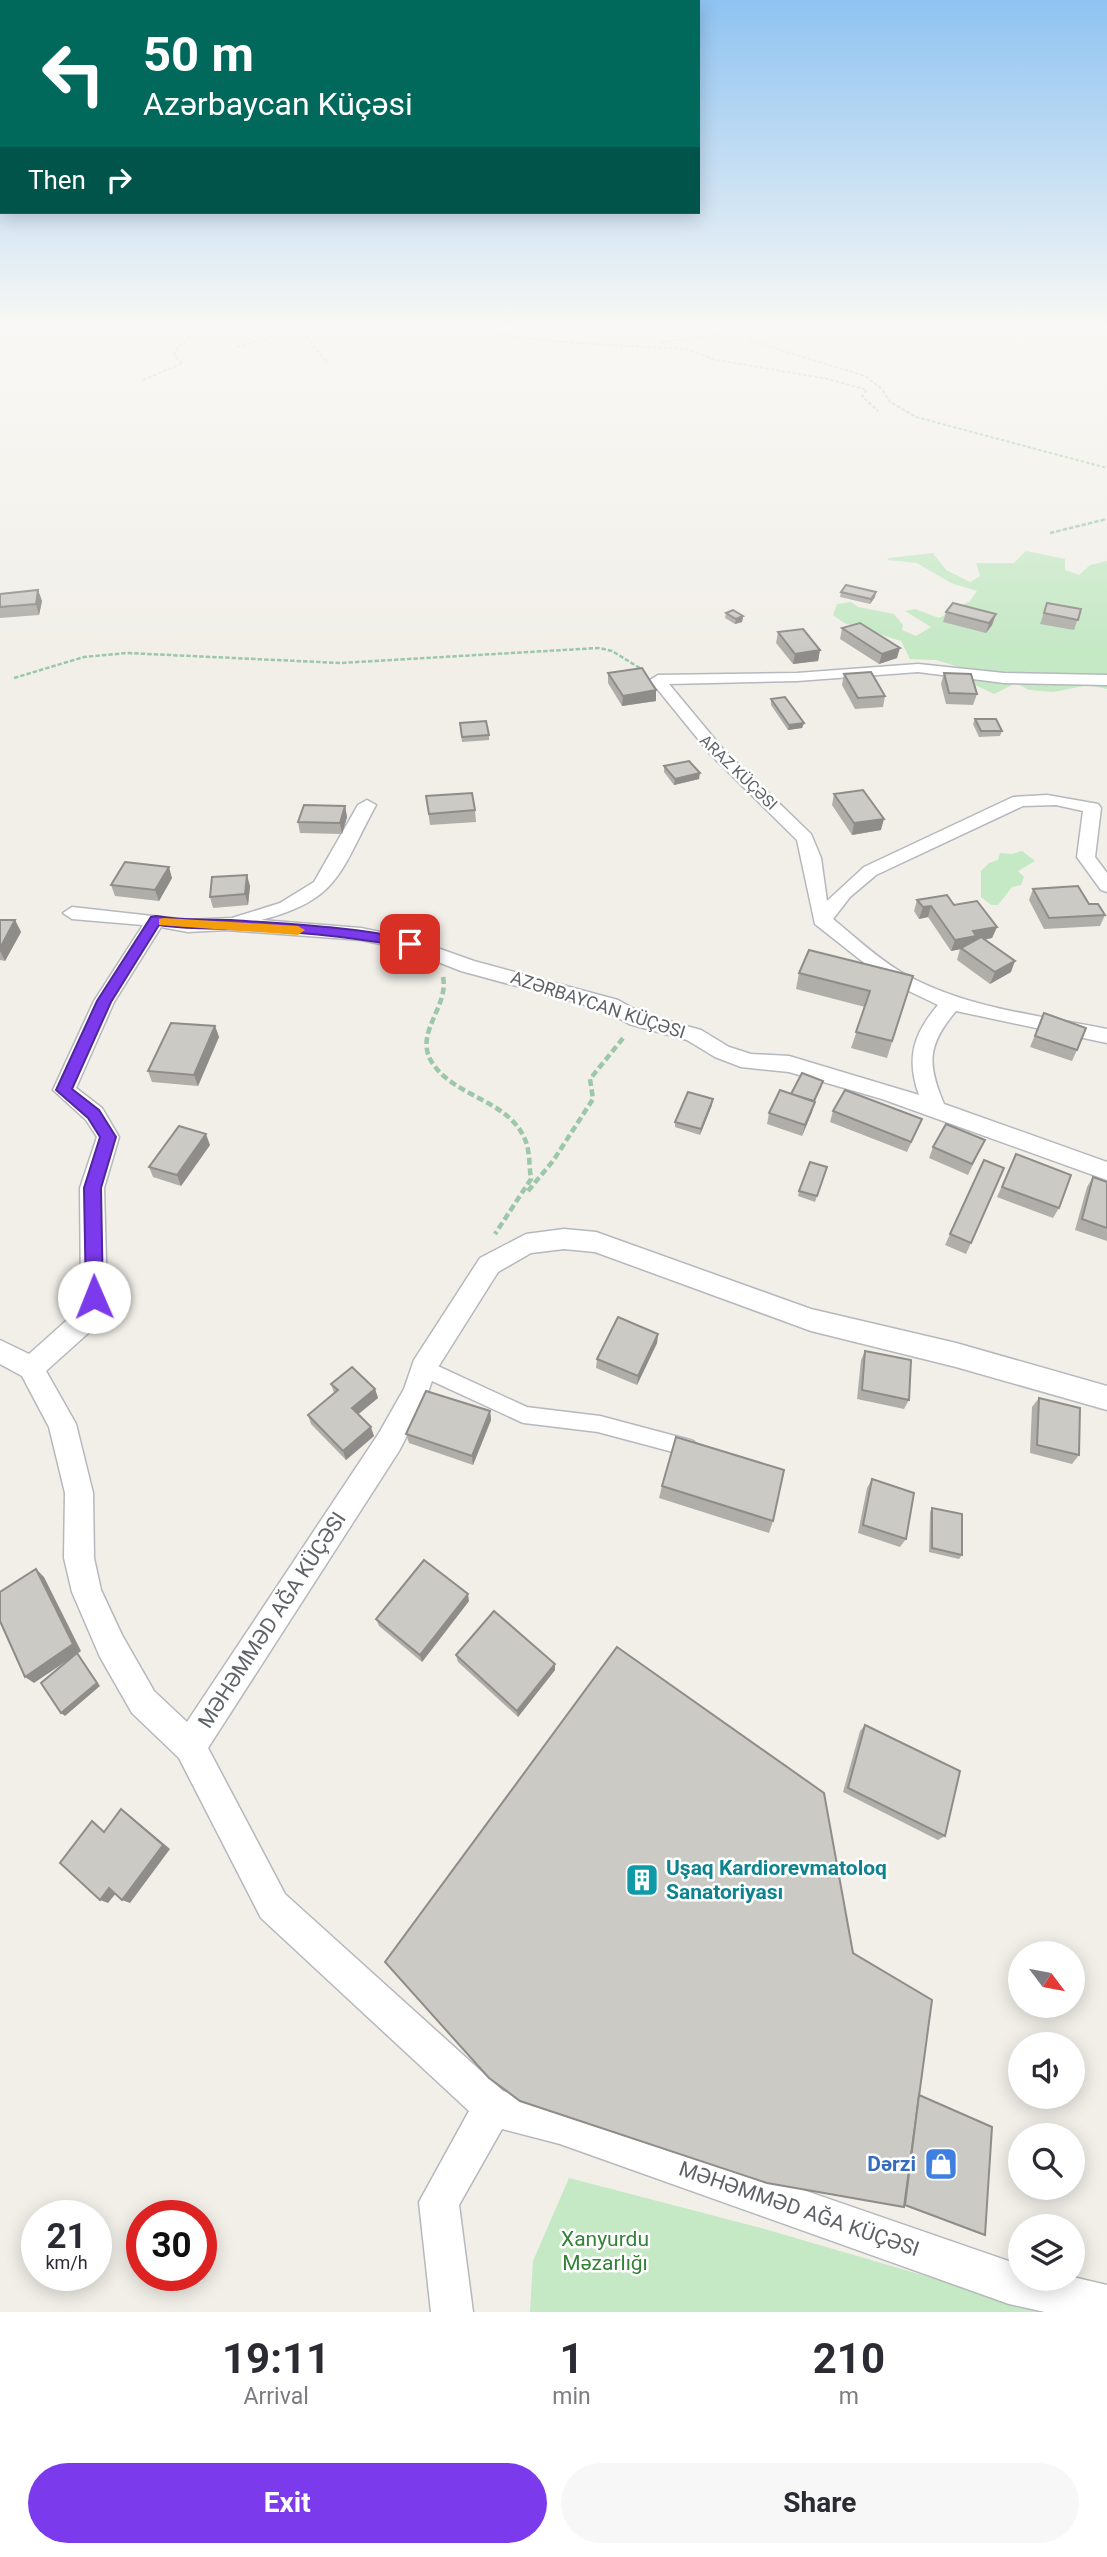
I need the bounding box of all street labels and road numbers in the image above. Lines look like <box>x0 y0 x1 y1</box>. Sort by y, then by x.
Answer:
street label: ARAZ KÜÇƏSI <box>696 731 781 814</box>
street label: AZƏRBAYCAN KÜÇƏSI <box>508 966 688 1043</box>
street label: MƏHƏMMƏD AĞA KÜÇƏSI <box>193 1508 351 1732</box>
street label: MƏHƏMMƏD AĞA KÜÇƏSI <box>676 2157 922 2261</box>

